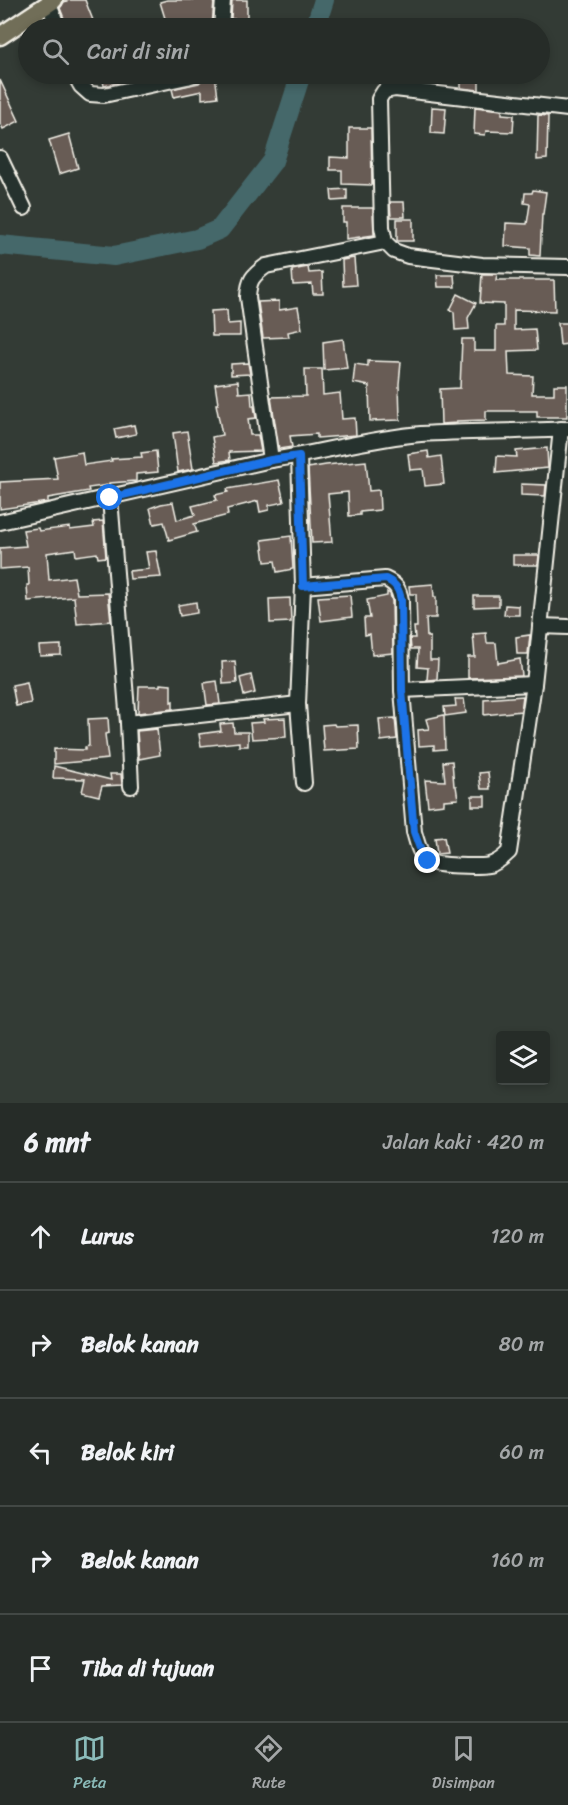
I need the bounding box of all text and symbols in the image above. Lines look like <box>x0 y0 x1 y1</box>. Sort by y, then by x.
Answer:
search box <box>18 18 550 84</box>
text: Cari di sini <box>87 32 189 71</box>
icon: search <box>39 35 72 68</box>
route start <box>96 484 122 510</box>
route end <box>414 847 440 873</box>
map controls <box>496 1031 550 1085</box>
button: layers <box>496 1031 550 1085</box>
text: 6 mnt <box>24 1119 90 1165</box>
text: Jalan kaki · 420 m <box>383 1125 544 1160</box>
text: Lurus <box>81 1217 134 1256</box>
text: 120 m <box>491 1219 544 1254</box>
icon: ahead <box>24 1220 57 1253</box>
text: Belok kanan <box>81 1325 199 1364</box>
text: 80 m <box>499 1327 544 1362</box>
icon: right <box>24 1328 57 1361</box>
text: Belok kiri <box>81 1433 174 1472</box>
text: 60 m <box>499 1435 544 1470</box>
icon: left <box>24 1436 57 1469</box>
text: Belok kanan <box>81 1541 199 1580</box>
text: 160 m <box>491 1543 544 1578</box>
icon: right <box>24 1544 57 1577</box>
text: Tiba di tujuan <box>81 1649 214 1688</box>
icon: arrive <box>24 1652 57 1685</box>
tab: Peta <box>73 1732 106 1797</box>
tab: Rute <box>252 1732 286 1797</box>
tab: Disimpan <box>432 1732 495 1797</box>

